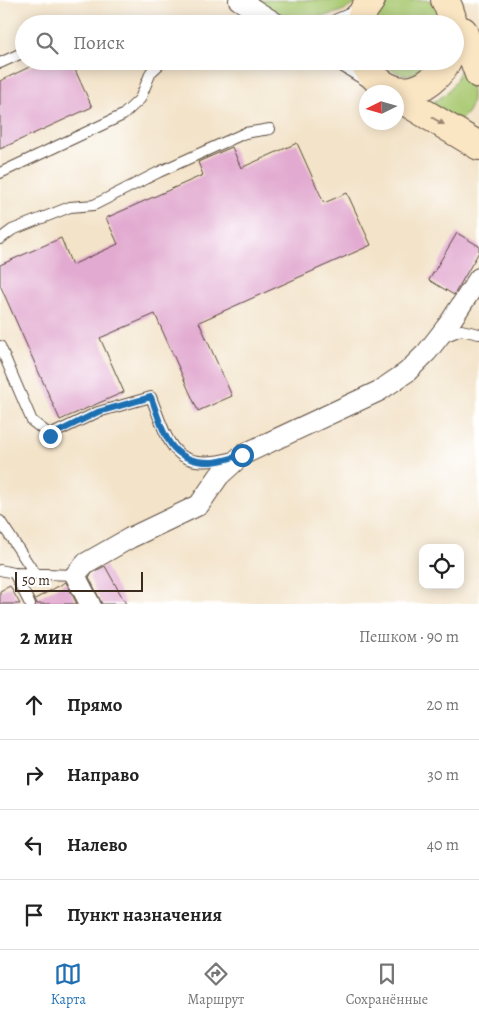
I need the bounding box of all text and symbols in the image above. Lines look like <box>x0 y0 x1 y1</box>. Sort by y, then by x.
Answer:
search box <box>15 15 464 70</box>
icon: search <box>33 29 61 57</box>
text: Поиск <box>73 30 125 56</box>
north arrow <box>359 85 404 130</box>
one-way arrow <box>431 116 444 125</box>
route end <box>39 425 62 448</box>
route start <box>231 444 254 467</box>
map controls <box>419 544 464 589</box>
button: locate <box>419 544 464 589</box>
scale bar <box>15 569 142 592</box>
text: 50 m <box>22 571 50 590</box>
text: 2 мин <box>20 623 73 651</box>
text: Пешком · 90 m <box>359 626 459 648</box>
icon: ahead <box>20 691 48 719</box>
text: Прямо <box>67 692 122 718</box>
text: 20 m <box>426 694 459 716</box>
icon: right <box>20 761 48 789</box>
text: Направо <box>67 762 139 788</box>
text: 30 m <box>427 764 459 786</box>
icon: left <box>20 831 48 859</box>
text: Налево <box>67 832 127 858</box>
text: 40 m <box>427 834 459 856</box>
icon: arrive <box>20 901 48 929</box>
text: Пункт назначения <box>67 902 222 928</box>
tab: Карта <box>51 960 86 1009</box>
tab: Маршрут <box>188 960 244 1009</box>
tab: Сохранённые <box>346 960 428 1009</box>

